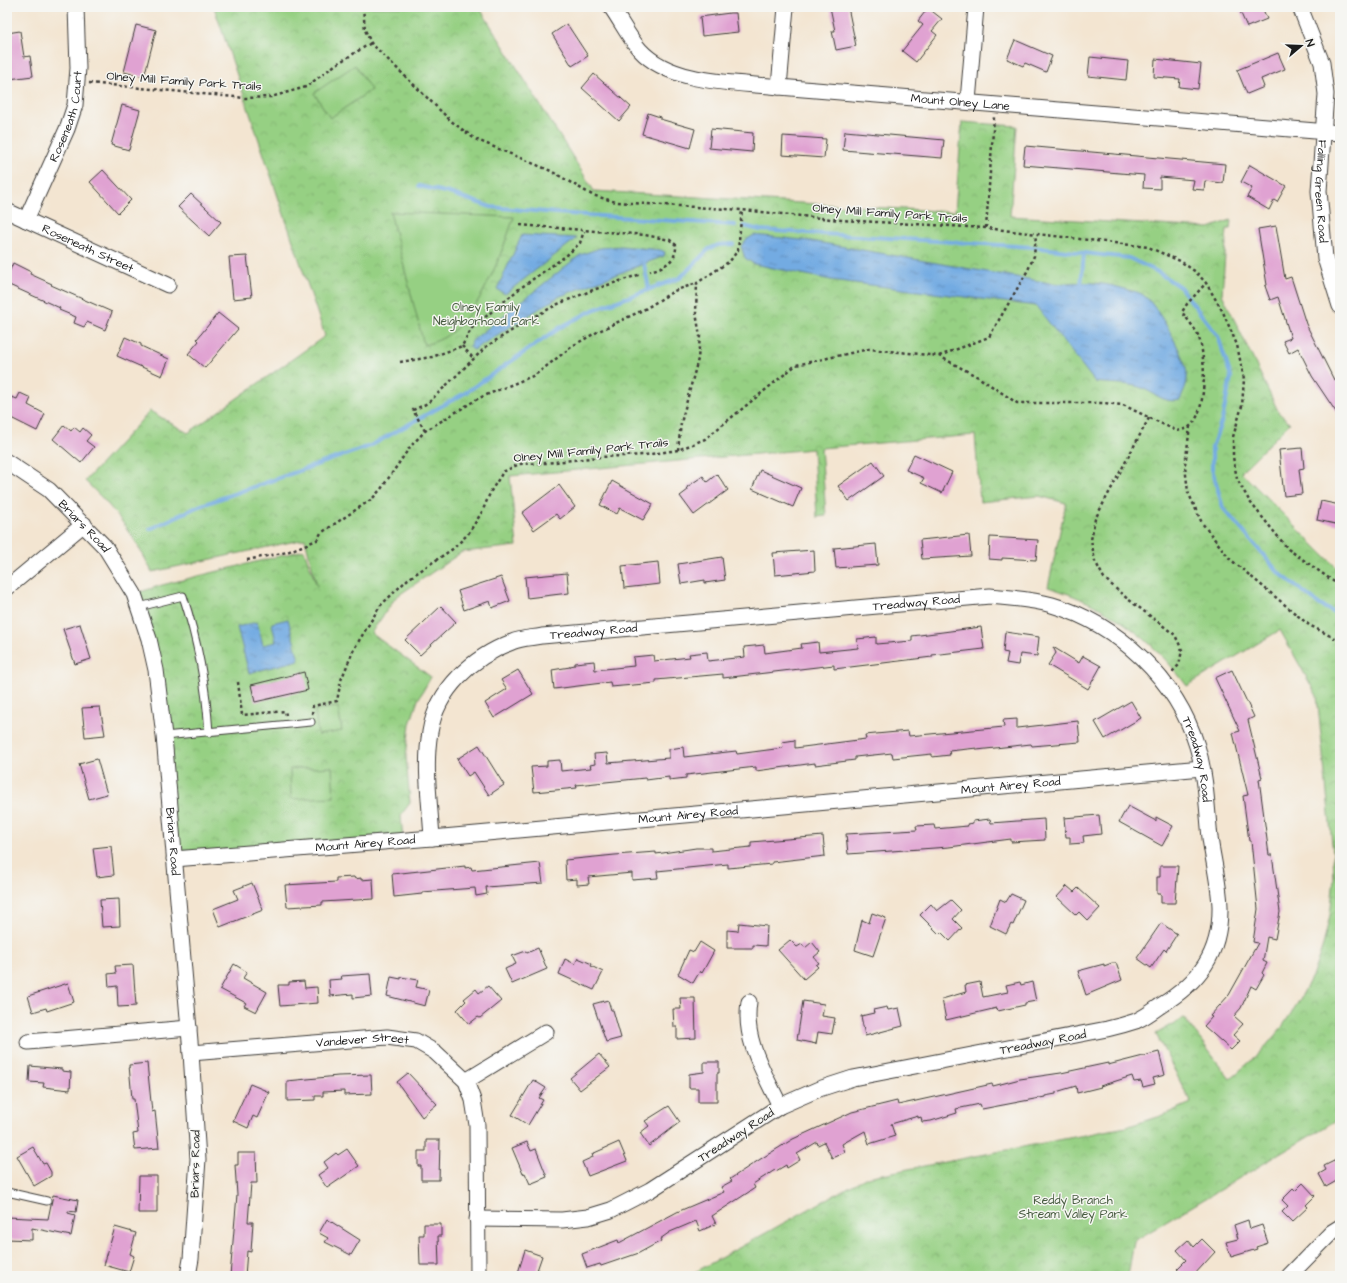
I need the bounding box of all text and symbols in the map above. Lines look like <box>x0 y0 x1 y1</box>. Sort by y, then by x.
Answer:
north arrow <box>1281 26 1321 66</box>
text: N <box>1302 37 1318 49</box>
street label: Olney Mill Family Park Trails <box>106 68 262 96</box>
street label: Roseneath Court <box>45 70 87 165</box>
street label: Mount Olney Lane <box>910 90 1011 115</box>
street label: Falling Green Road <box>1310 139 1332 244</box>
street label: Olney Mill Family Park Trails <box>812 200 968 228</box>
street label: Roseneath Street <box>39 220 136 277</box>
park label: Olney Family Neighborhood Park <box>433 299 540 331</box>
street label: Olney Mill Family Park Trails <box>513 434 669 468</box>
street label: Briars Road <box>54 496 114 556</box>
street label: Treadway Road <box>872 591 961 615</box>
street label: Treadway Road <box>549 620 638 644</box>
street label: Treadway Road <box>1178 714 1215 803</box>
street label: Mount Airey Road <box>960 773 1061 799</box>
street label: Mount Airey Road <box>638 802 739 828</box>
street label: Briars Road <box>161 807 184 876</box>
street label: Mount Airey Road <box>315 831 416 856</box>
street label: Treadway Road <box>998 1026 1088 1060</box>
street label: Vandever Street <box>315 1029 410 1052</box>
street label: Treadway Road <box>695 1104 778 1167</box>
street label: Briars Road <box>186 1130 205 1198</box>
park label: Reddy Branch Stream Valley Park <box>1019 1192 1128 1224</box>

